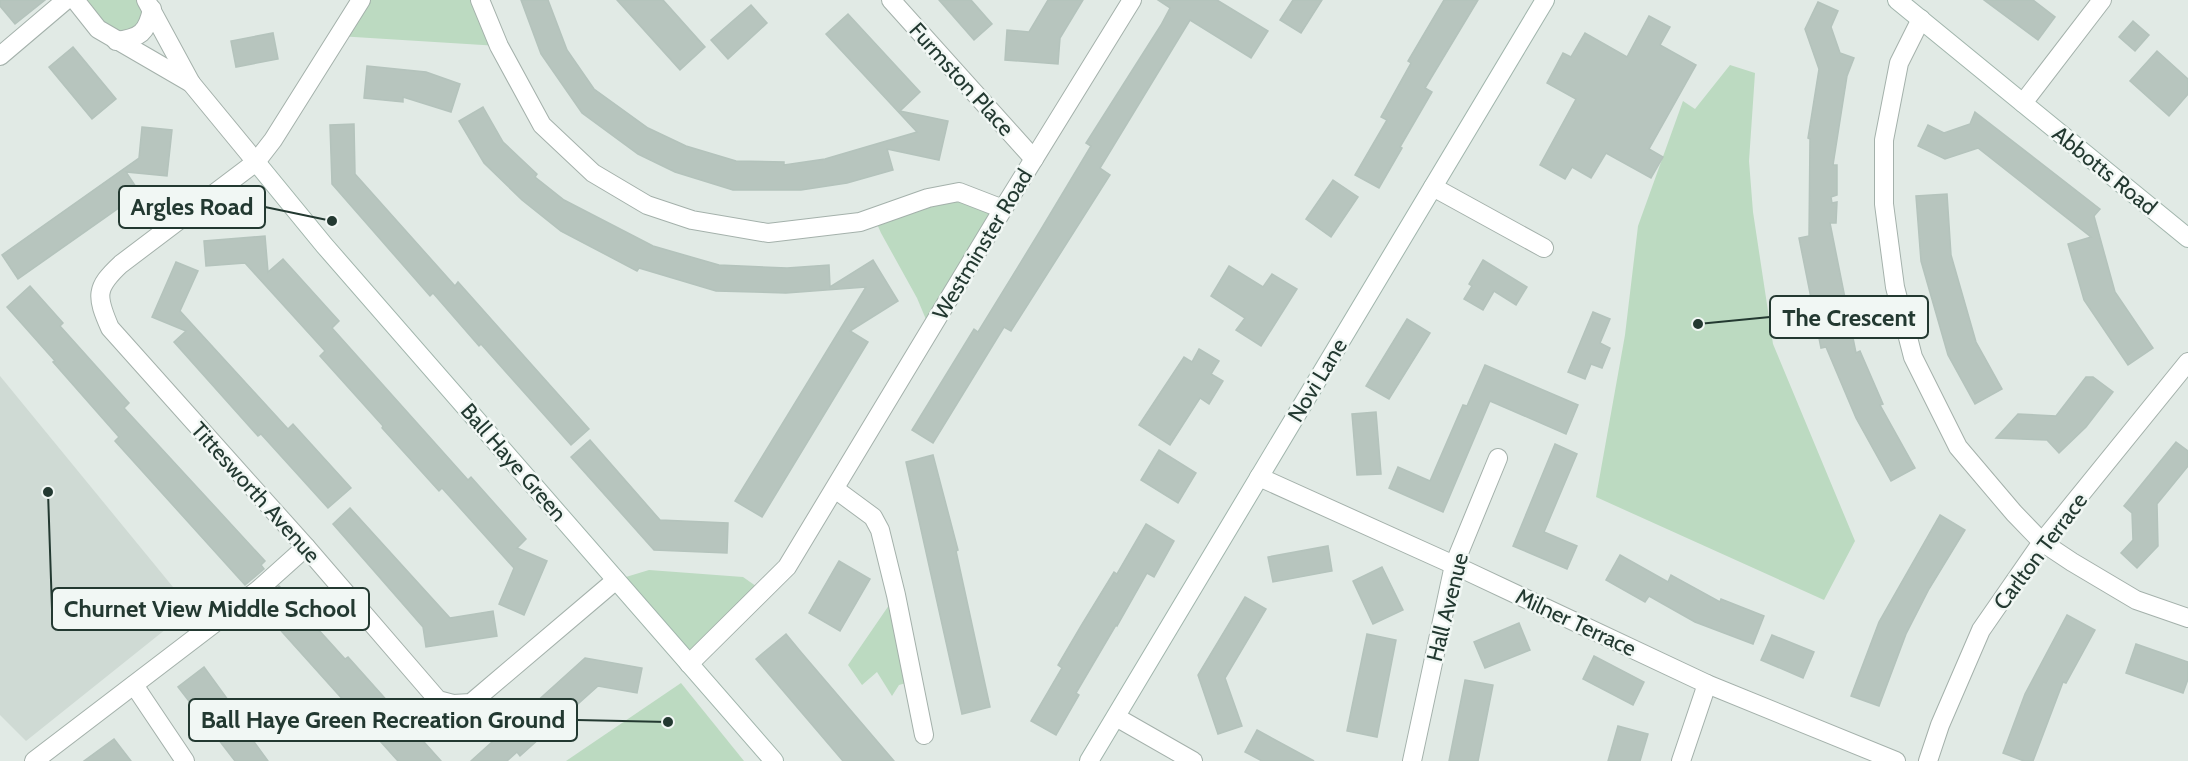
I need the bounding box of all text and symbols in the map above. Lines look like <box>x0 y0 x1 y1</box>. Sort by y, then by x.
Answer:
street label: Furmston Place <box>904 17 1020 142</box>
street label: Abbotts Road <box>2047 120 2162 221</box>
street label: Westminster Road <box>927 164 1038 325</box>
callout: Argles Road <box>119 186 265 228</box>
text: Argles Road <box>131 192 253 221</box>
callout: The Crescent <box>1770 296 1928 338</box>
text: The Crescent <box>1782 303 1916 332</box>
street label: Novi Lane <box>1282 334 1353 427</box>
street label: Ball Haye Green <box>455 398 572 527</box>
street label: Tittesworth Avenue <box>185 416 326 568</box>
street label: Carlton Terrace <box>1988 487 2093 615</box>
street label: Hall Avenue <box>1421 550 1474 664</box>
street label: Milner Terrace <box>1511 583 1640 662</box>
callout: Churnet View Middle School <box>52 588 369 630</box>
text: Churnet View Middle School <box>64 594 356 623</box>
callout: Ball Haye Green Recreation Ground <box>189 699 577 741</box>
text: Ball Haye Green Recreation Ground <box>201 705 565 734</box>

